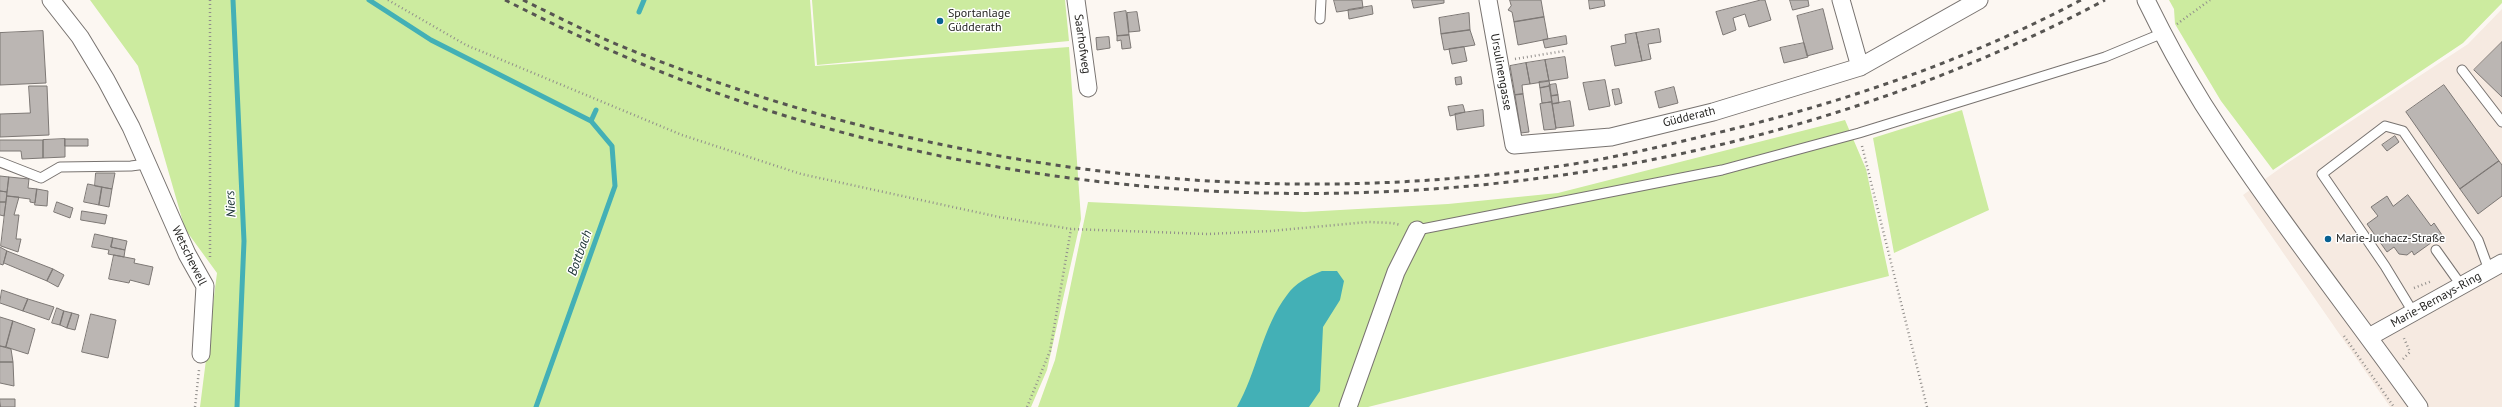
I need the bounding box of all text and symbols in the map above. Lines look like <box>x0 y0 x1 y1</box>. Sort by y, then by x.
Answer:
place label: Sportanlage Güdderath <box>948 7 1010 35</box>
street label: Saarhofweg <box>1071 13 1093 75</box>
marker: Sportanlage Güdderath <box>935 16 945 26</box>
street label: Ursulinengasse <box>1487 32 1515 112</box>
street label: Güdderath <box>1661 104 1717 130</box>
water label: Niers <box>223 190 239 218</box>
street label: Wetschewell <box>168 224 210 288</box>
water label: Bottbach <box>565 228 595 278</box>
place label: Marie-Juchacz-Straße <box>2336 232 2445 246</box>
marker: Marie-Juchacz-Straße <box>2323 234 2333 244</box>
street label: Marie-Bernays-Ring <box>2388 269 2484 331</box>

